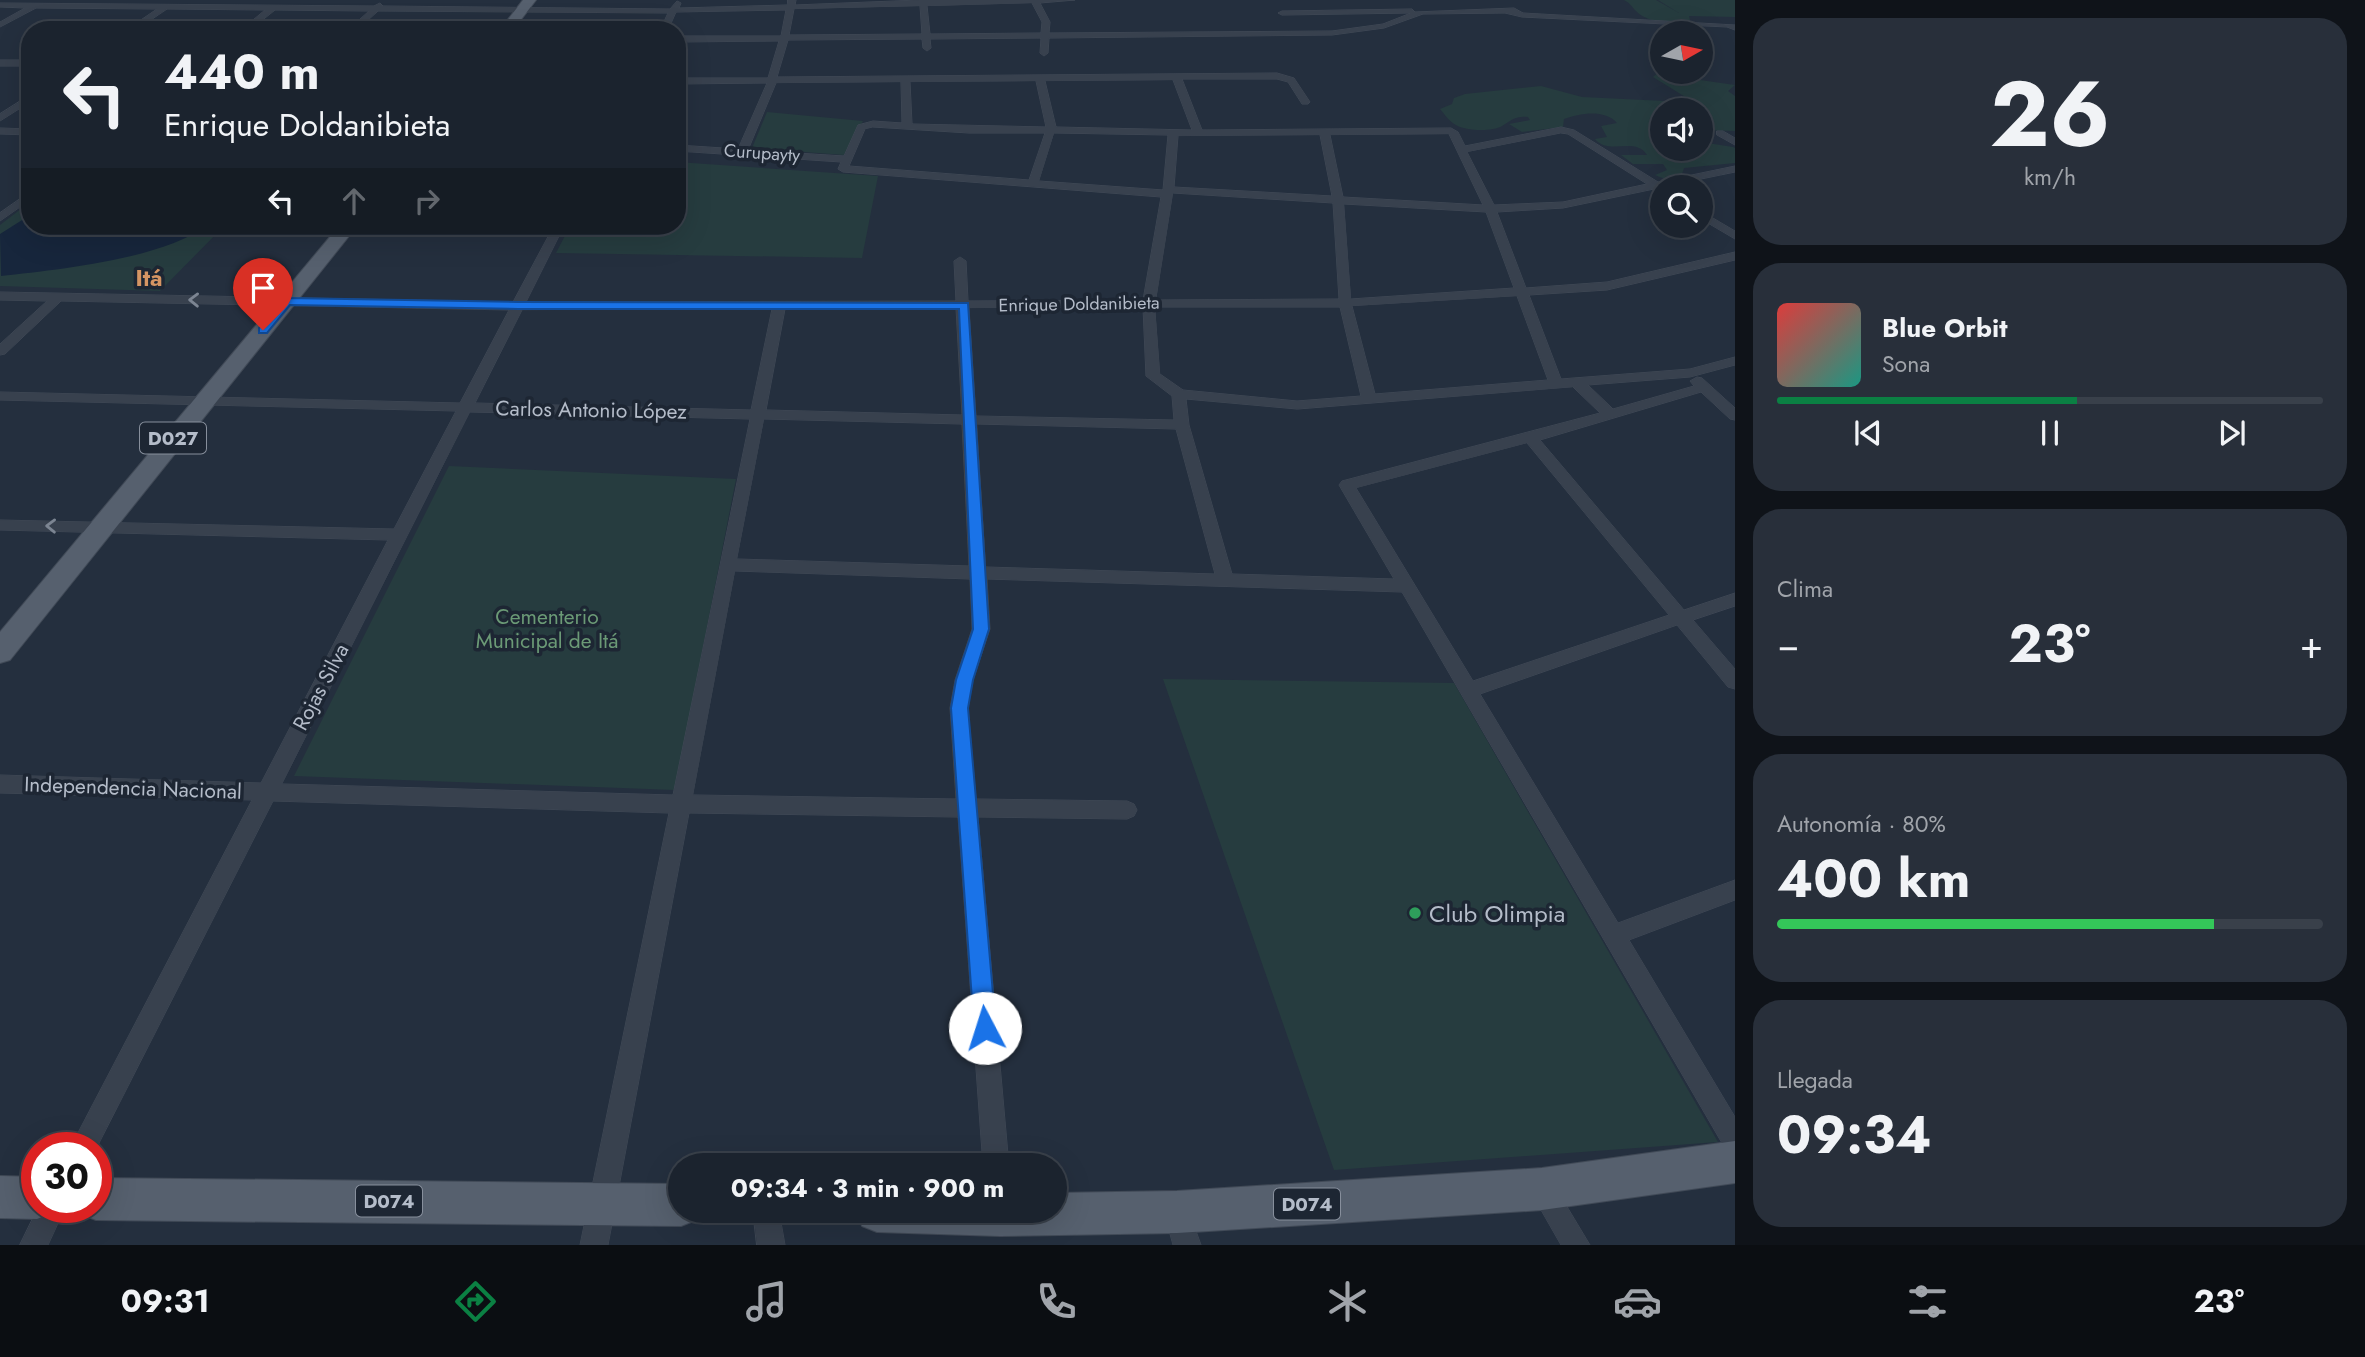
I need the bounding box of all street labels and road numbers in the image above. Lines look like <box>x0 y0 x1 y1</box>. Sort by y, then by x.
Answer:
street label: Curupayty <box>723 137 801 169</box>
street label: Enrique Doldanibieta <box>998 290 1160 318</box>
street label: Carlos Antonio López <box>495 393 687 427</box>
road number: D027 <box>140 422 206 453</box>
street label: Rojas Silva <box>286 638 356 736</box>
street label: Independencia Nacional <box>24 769 242 807</box>
road number: D074 <box>356 1186 422 1217</box>
road number: D074 <box>1274 1188 1340 1220</box>

